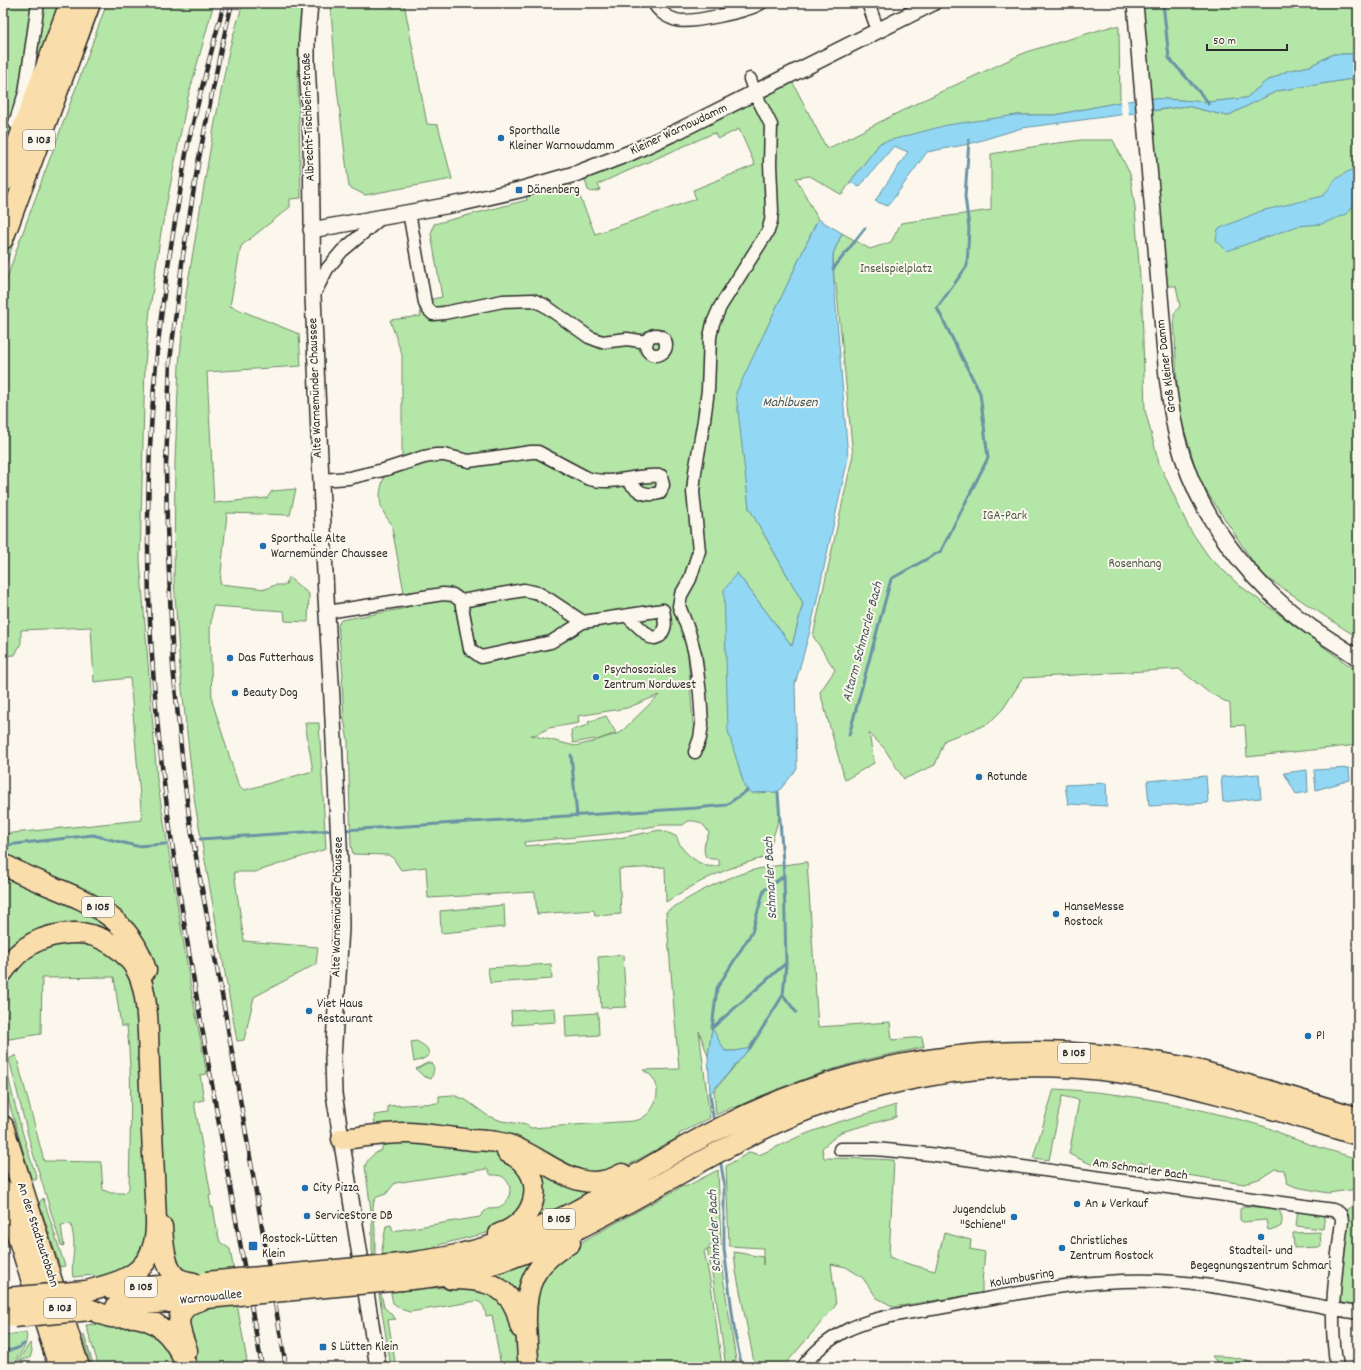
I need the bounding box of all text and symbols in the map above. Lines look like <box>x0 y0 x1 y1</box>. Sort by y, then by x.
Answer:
scale bar <box>1207 26 1287 52</box>
text: 50 m <box>1213 33 1236 50</box>
street label: Albrecht-Tischbein-Straße <box>297 52 321 182</box>
street label: Kleiner Warnowdamm <box>627 99 731 161</box>
place label: Sporthalle Kleiner Warnowdamm <box>509 122 614 156</box>
road number: B 103 <box>23 130 55 150</box>
marker: Sporthalle Kleiner Warnowdamm <box>496 133 506 143</box>
place label: Dänenberg <box>527 181 580 200</box>
marker: Dänenberg <box>514 185 524 195</box>
park label: Inselspielplatz <box>860 260 932 279</box>
street label: Alte Warnemünder Chaussee <box>304 317 328 458</box>
street label: Groß Kleiner Damm <box>1152 318 1182 414</box>
water label: Mahlbusen <box>762 393 818 413</box>
park label: IGA-Park <box>983 507 1027 526</box>
place label: Sporthalle Alte Warnemünder Chaussee <box>271 530 388 564</box>
marker: Sporthalle Alte Warnemünder Chaussee <box>258 541 268 551</box>
park label: Rosenhang <box>1108 555 1162 574</box>
water label: Altarm Schmarler Bach <box>837 579 889 704</box>
place label: Das Futterhaus <box>238 649 314 668</box>
marker: Das Futterhaus <box>225 653 235 663</box>
place label: Psychosoziales Zentrum Nordwest <box>604 661 696 695</box>
marker: Psychosoziales Zentrum Nordwest <box>591 672 601 682</box>
place label: Beauty Dog <box>243 684 298 703</box>
marker: Beauty Dog <box>230 688 240 698</box>
place label: Rotunde <box>987 768 1028 787</box>
marker: Rotunde <box>974 772 984 782</box>
street label: Alte Warnemünder Chaussee <box>327 836 349 977</box>
water label: Schmarler Bach <box>759 836 783 920</box>
road number: B 105 <box>82 897 114 917</box>
place label: HanseMesse Rostock <box>1064 898 1124 932</box>
marker: HanseMesse Rostock <box>1051 909 1061 919</box>
place label: Viet Haus Restaurant <box>317 995 373 1029</box>
marker: Viet Haus Restaurant <box>304 1006 314 1016</box>
place label: P1 <box>1316 1027 1325 1046</box>
marker: P1 <box>1303 1031 1313 1041</box>
road number: B 105 <box>1058 1043 1090 1063</box>
street label: Am Schmarler Bach <box>1091 1154 1189 1186</box>
place label: City Pizza <box>313 1179 360 1198</box>
street label: An der Stadtautobahn <box>11 1180 63 1290</box>
marker: City Pizza <box>300 1183 310 1193</box>
water label: Schmarler Bach <box>703 1189 727 1273</box>
place label: An & Verkauf <box>1085 1195 1149 1214</box>
marker: An & Verkauf <box>1072 1199 1082 1209</box>
place label: Jugendclub "Schiene" <box>953 1201 1006 1235</box>
place label: ServiceStore DB <box>315 1207 393 1226</box>
road number: B 105 <box>543 1209 575 1229</box>
marker: ServiceStore DB <box>302 1211 312 1221</box>
marker: Jugendclub "Schiene" <box>1009 1212 1019 1222</box>
place label: Rostock-Lütten Klein <box>262 1230 337 1264</box>
place label: Christliches Zentrum Rostock <box>1070 1232 1153 1266</box>
marker: Stadteil- und Begegnungszentrum Schmarl <box>1256 1232 1266 1242</box>
marker: Rostock-Lütten Klein <box>247 1240 259 1252</box>
place label: Stadteil- und Begegnungszentrum Schmarl <box>1190 1242 1332 1276</box>
marker: Christliches Zentrum Rostock <box>1057 1243 1067 1253</box>
street label: Kolumbusring <box>988 1264 1056 1294</box>
road number: B 105 <box>125 1277 157 1297</box>
street label: Warnowallee <box>179 1285 243 1311</box>
road number: B 103 <box>44 1298 76 1318</box>
place label: S Lütten Klein <box>331 1338 398 1357</box>
marker: S Lütten Klein <box>318 1342 328 1352</box>

